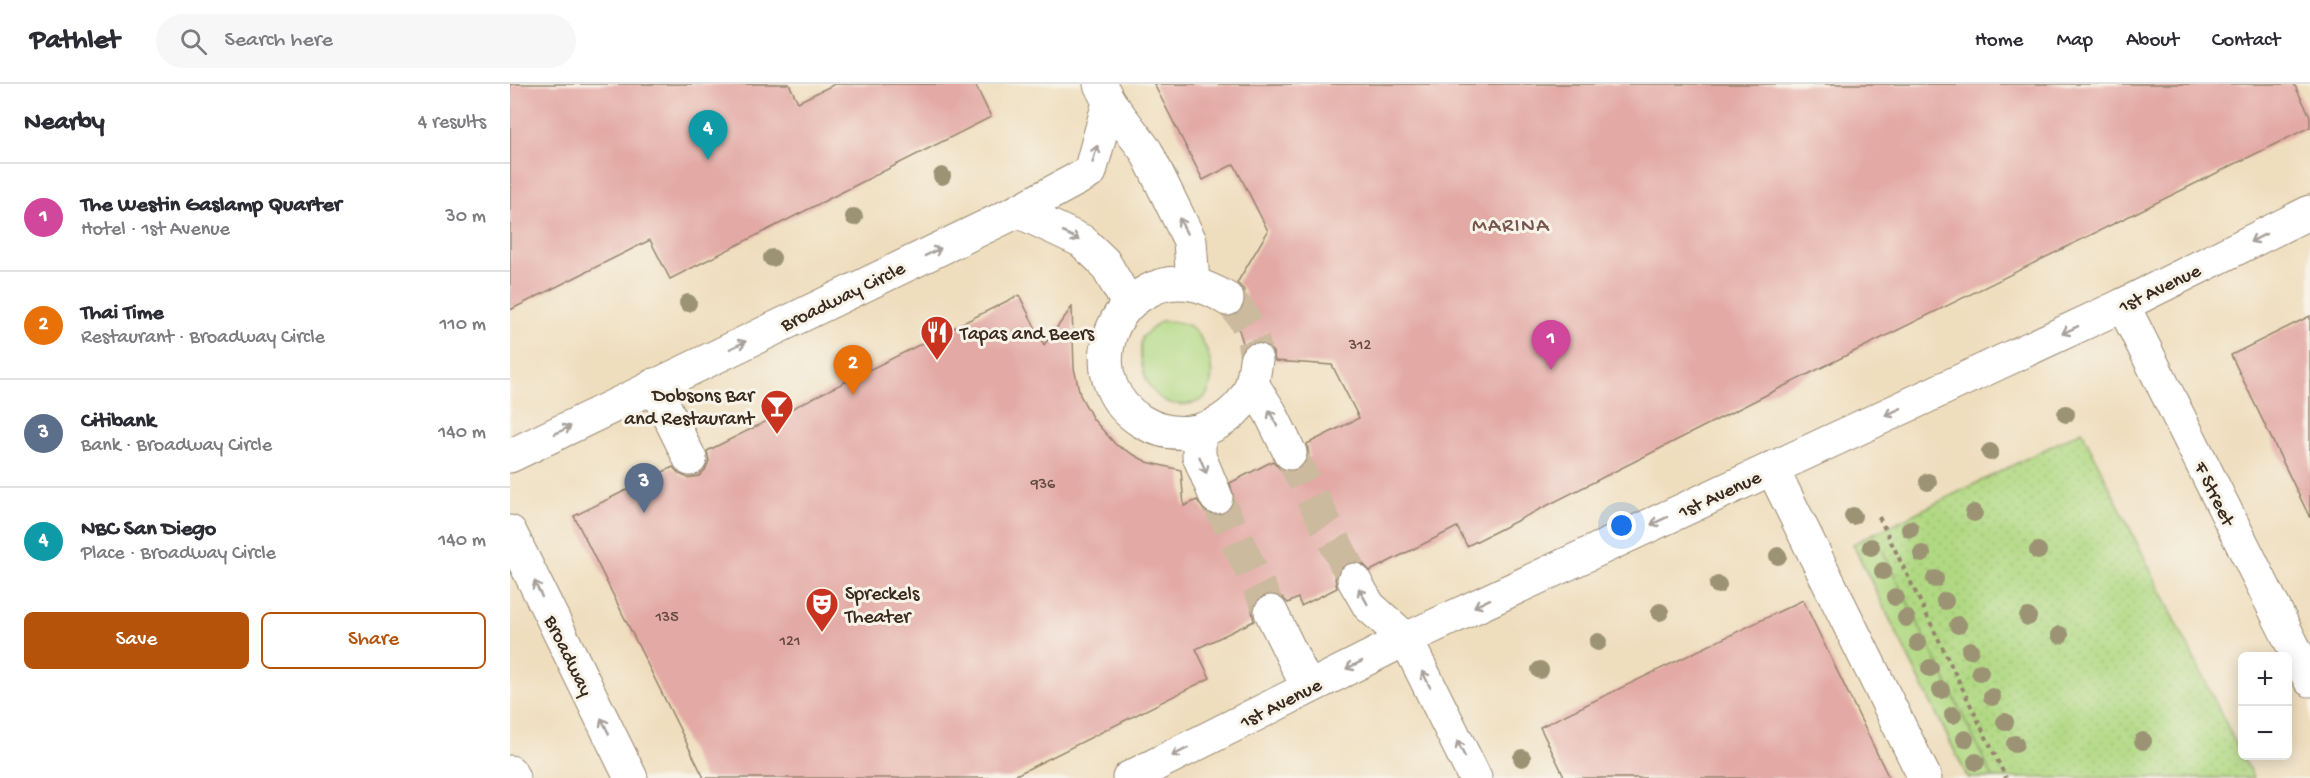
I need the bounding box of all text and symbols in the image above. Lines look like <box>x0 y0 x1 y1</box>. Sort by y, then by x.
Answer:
search box <box>156 14 576 68</box>
text: Pathlet <box>30 25 120 58</box>
icon: search <box>177 25 210 58</box>
text: Search here <box>225 28 333 54</box>
text: Home <box>1975 29 2023 54</box>
text: Map <box>2056 29 2093 54</box>
text: About <box>2126 29 2179 54</box>
text: Contact <box>2212 29 2280 54</box>
text: Nearby <box>24 108 105 139</box>
pin: 4 <box>688 110 728 160</box>
text: 4 results <box>418 112 486 135</box>
one-way arrow <box>1090 145 1101 164</box>
text: The Westin Gaslamp Quarter <box>81 193 342 219</box>
text: 1 <box>39 206 48 229</box>
text: 30 m <box>445 206 486 229</box>
district label: MARINA <box>1472 215 1550 240</box>
one-way arrow <box>1177 218 1189 236</box>
text: Hotel · 1st Avenue <box>81 219 230 242</box>
one-way arrow <box>1061 230 1079 242</box>
one-way arrow <box>2249 232 2267 244</box>
one-way arrow <box>923 245 941 257</box>
street label: Broadway Circle <box>777 258 910 339</box>
street label: 1st Avenue <box>2115 260 2206 320</box>
text: Thai Time <box>81 301 164 327</box>
text: 2 <box>39 314 48 337</box>
text: 110 m <box>440 314 486 337</box>
restaurant icon: Tapas and Beers <box>919 314 955 361</box>
pin: 1 <box>1532 320 1570 370</box>
place label: Tapas and Beers <box>959 324 1095 347</box>
one-way arrow <box>2061 324 2079 336</box>
text: Restaurant · Broadway Circle <box>81 327 325 350</box>
house number: 312 <box>1348 337 1371 356</box>
one-way arrow <box>729 339 747 351</box>
pin: 2 <box>834 346 872 395</box>
place label: Dobsons Bar and Restaurant <box>624 386 756 432</box>
bar icon: Dobsons Bar and Restaurant <box>759 388 795 435</box>
one-way arrow <box>1884 407 1902 418</box>
text: Citibank <box>81 409 156 435</box>
one-way arrow <box>1267 409 1278 427</box>
text: 3 <box>38 422 49 445</box>
text: 140 m <box>438 422 486 445</box>
one-way arrow <box>553 424 571 436</box>
text: Bank · Broadway Circle <box>81 435 272 458</box>
one-way arrow <box>1198 456 1209 474</box>
street label: F Street <box>2187 458 2239 532</box>
pin: 3 <box>624 464 664 513</box>
street label: 1st Avenue <box>1675 467 1766 526</box>
house number: 936 <box>1030 476 1056 495</box>
your location <box>1607 511 1636 540</box>
one-way arrow <box>1651 516 1669 527</box>
text: NBC San Diego <box>81 517 216 543</box>
text: 4 <box>39 530 48 553</box>
text: 140 m <box>438 530 486 553</box>
text: Place · Broadway Circle <box>81 543 276 566</box>
one-way arrow <box>532 581 543 599</box>
place label: Spreckels Theater <box>844 584 920 630</box>
theatre icon: Spreckels Theater <box>804 586 840 633</box>
one-way arrow <box>1357 588 1368 606</box>
one-way arrow <box>1474 598 1492 610</box>
house number: 135 <box>654 609 679 628</box>
button: Save <box>24 612 249 669</box>
button: Share <box>261 612 486 669</box>
street label: Broadway <box>537 612 596 701</box>
house number: 121 <box>779 633 800 652</box>
map controls <box>2238 652 2292 760</box>
button: + <box>2238 652 2292 706</box>
one-way arrow <box>1346 659 1363 671</box>
one-way arrow <box>1420 671 1432 689</box>
street label: 1st Avenue <box>1236 674 1327 736</box>
button: − <box>2238 706 2292 760</box>
one-way arrow <box>599 717 610 735</box>
one-way arrow <box>1454 740 1466 758</box>
one-way arrow <box>1171 747 1189 759</box>

